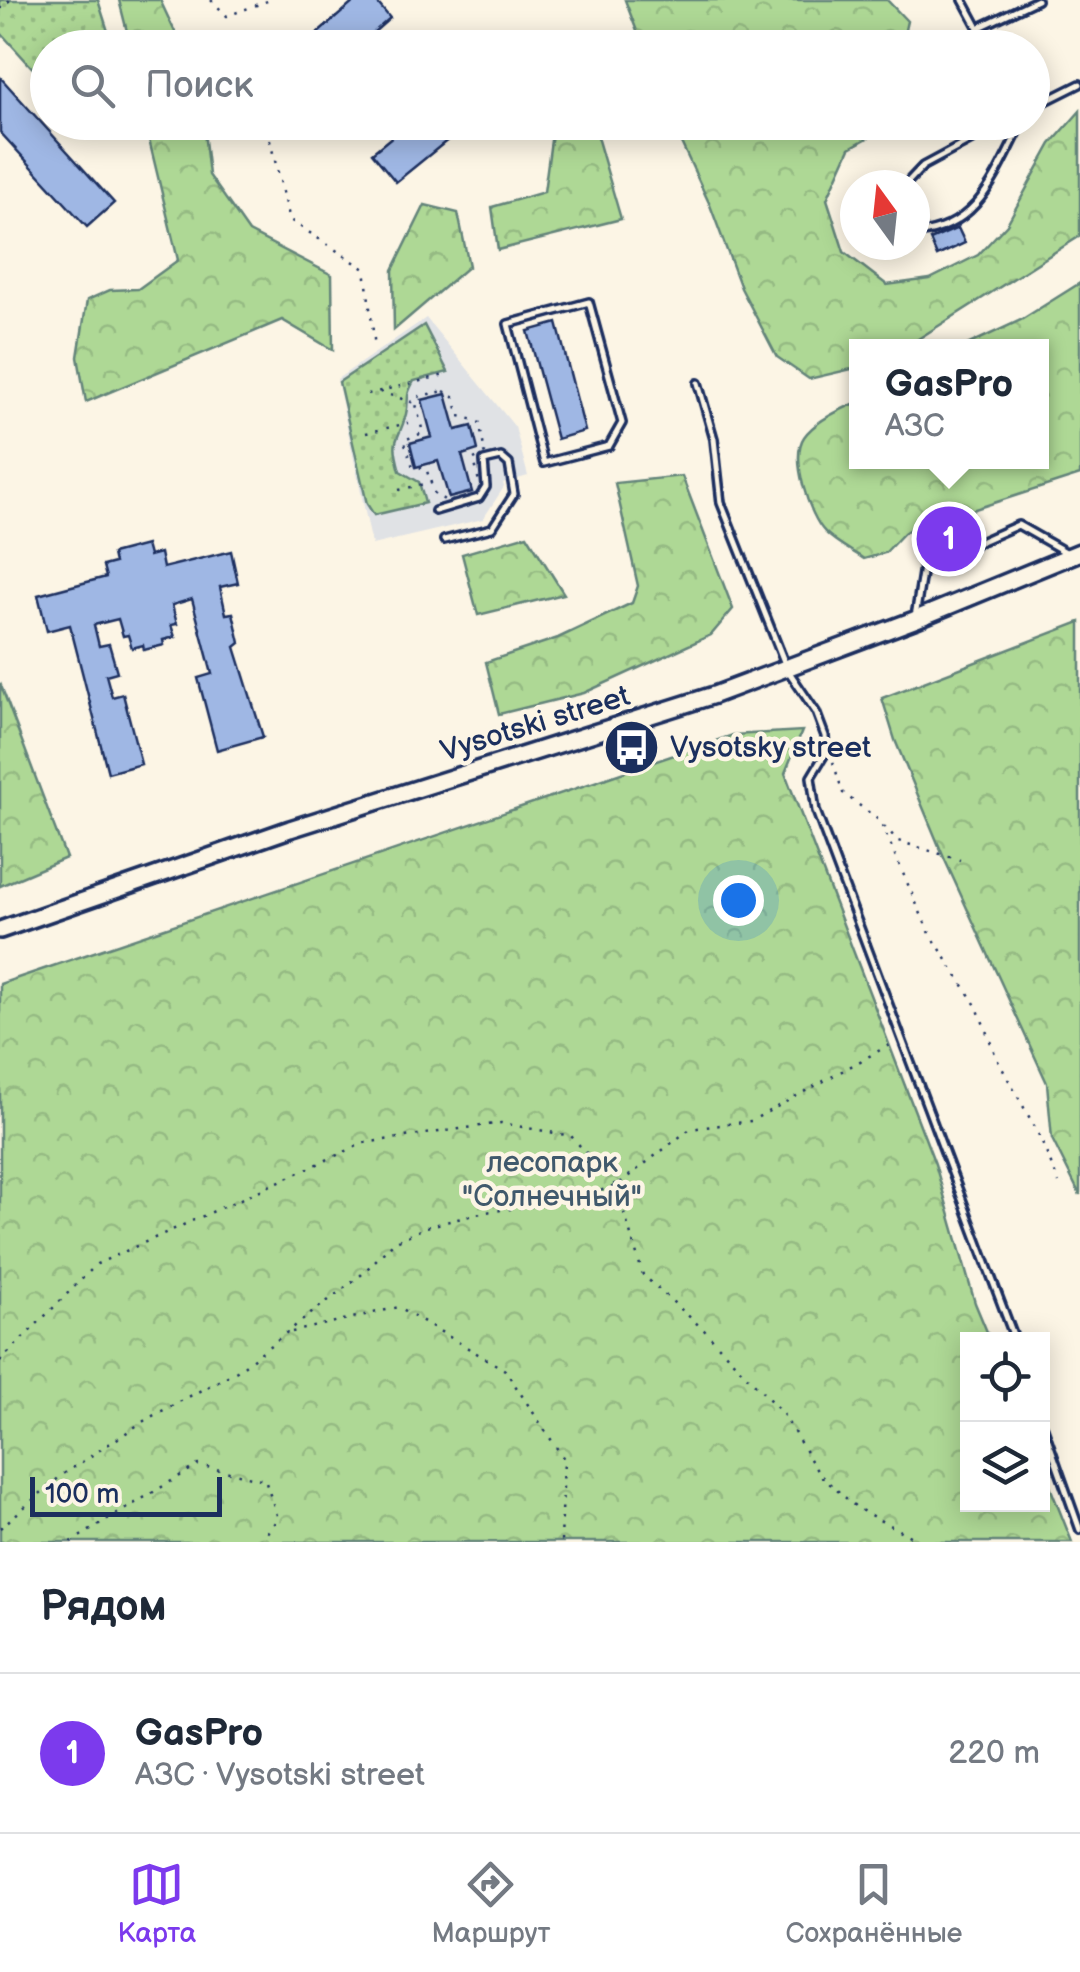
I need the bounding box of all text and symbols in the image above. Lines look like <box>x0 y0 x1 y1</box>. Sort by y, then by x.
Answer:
search box <box>30 30 1050 140</box>
icon: search <box>65 58 120 113</box>
text: Поиск <box>145 63 253 108</box>
north arrow <box>840 170 930 260</box>
popup <box>849 339 1049 469</box>
text: GasPro <box>885 362 1013 407</box>
text: АЗС <box>885 407 945 446</box>
pin: 1 <box>916 502 982 576</box>
street label: Vysotski street <box>436 678 634 770</box>
bus stop icon: Vysotsky street <box>601 717 661 777</box>
place label: Vysotsky street <box>670 730 871 766</box>
your location <box>713 875 764 926</box>
park label: лесопарк "Солнечный" <box>462 1145 642 1215</box>
map controls <box>960 1332 1050 1512</box>
button: locate <box>960 1332 1050 1422</box>
button: layers <box>960 1422 1050 1512</box>
scale bar <box>30 1472 222 1516</box>
text: 100 m <box>45 1478 119 1511</box>
text: Рядом <box>40 1582 167 1633</box>
text: GasPro <box>135 1711 263 1756</box>
text: 1 <box>66 1734 79 1773</box>
text: 220 m <box>948 1734 1040 1773</box>
text: АЗС · Vysotski street <box>135 1756 425 1795</box>
tab: Карта <box>118 1857 196 1950</box>
tab: Маршрут <box>431 1857 550 1950</box>
tab: Сохранённые <box>786 1857 962 1950</box>

